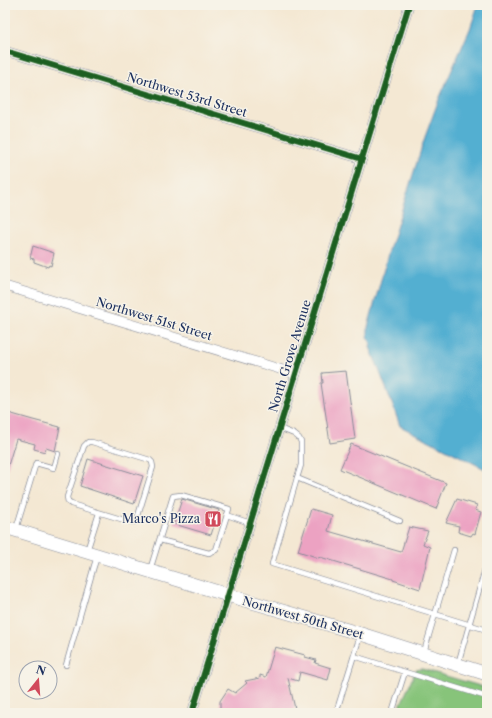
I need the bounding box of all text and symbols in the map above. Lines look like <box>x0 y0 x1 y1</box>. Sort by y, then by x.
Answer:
street label: Northwest 53rd Street <box>125 69 250 120</box>
street label: Northwest 51st Street <box>94 294 215 344</box>
street label: North Grove Avenue <box>265 298 314 414</box>
restaurant icon: Marco's Pizza <box>203 509 223 529</box>
place label: Marco's Pizza <box>122 511 201 526</box>
street label: Northwest 50th Street <box>241 593 366 642</box>
north arrow <box>18 660 58 700</box>
text: N <box>34 662 48 679</box>

